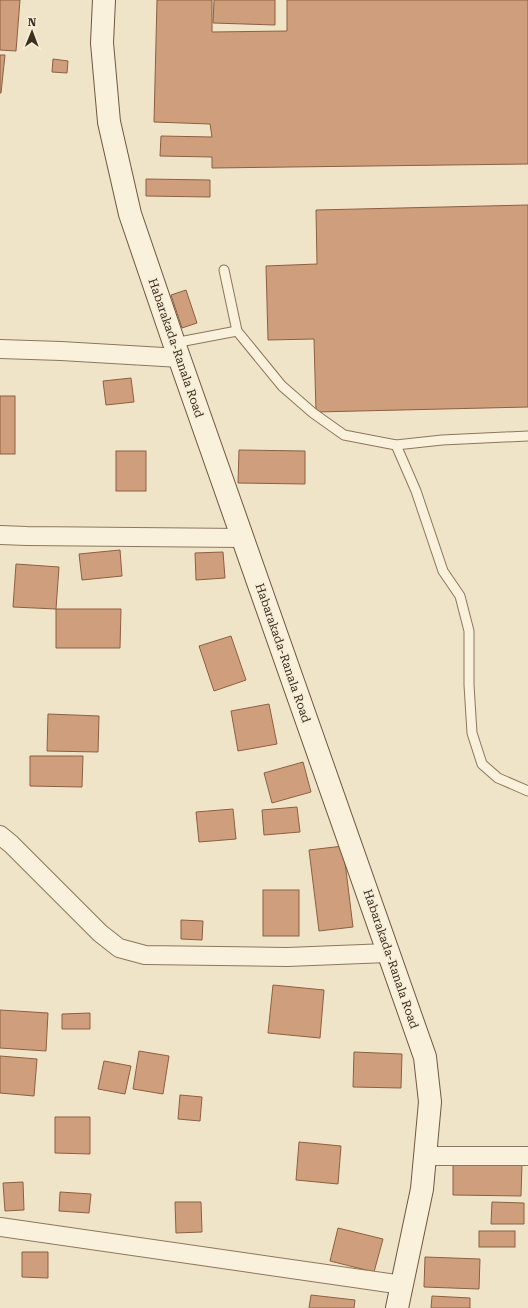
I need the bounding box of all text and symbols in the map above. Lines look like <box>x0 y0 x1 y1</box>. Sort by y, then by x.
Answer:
north arrow <box>12 12 52 52</box>
text: N <box>28 16 37 29</box>
street label: Habarakada-Ranala Road <box>146 276 207 420</box>
street label: Habarakada-Ranala Road <box>253 581 314 725</box>
street label: Habarakada-Ranala Road <box>361 887 422 1031</box>

